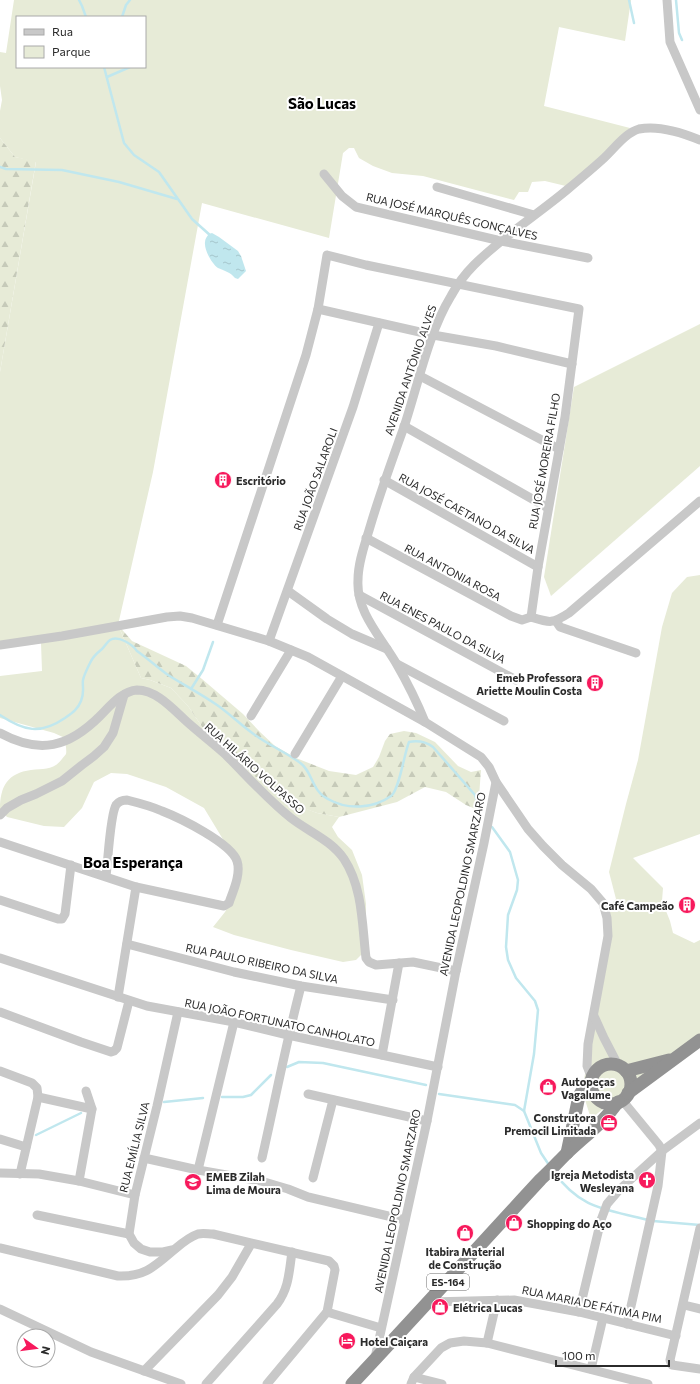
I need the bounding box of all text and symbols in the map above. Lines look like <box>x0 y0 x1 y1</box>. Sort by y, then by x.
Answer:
legend <box>16 16 146 68</box>
text: Rua <box>52 24 73 38</box>
text: Parque <box>52 44 90 58</box>
district label: São Lucas <box>288 94 356 112</box>
street label: RUA JOSÉ MARQUÊS GONÇALVES <box>365 189 539 243</box>
street label: AVENIDA ANTÔNIO ALVES <box>381 303 438 437</box>
street label: RUA JOSÉ MOREIRA FILHO <box>525 392 563 530</box>
street label: RUA JOÃO SALAROLI <box>290 426 341 532</box>
street label: RUA JOSÉ CAETANO DA SILVA <box>396 469 538 557</box>
building icon: Escritório <box>213 470 233 490</box>
place label: Escritório <box>236 474 286 487</box>
street label: RUA ANTONIA ROSA <box>403 541 504 603</box>
street label: RUA ENES PAULO DA SILVA <box>378 588 508 666</box>
place label: Emeb Professora Ariette Moulin Costa <box>476 671 582 697</box>
building icon: Emeb Professora Ariette Moulin Costa <box>585 673 605 693</box>
street label: RUA HILÁRIO VOLPASSO <box>202 719 308 816</box>
street label: AVENIDA LEOPOLDINO SMARZARO <box>436 791 488 977</box>
district label: Boa Esperança <box>83 853 183 871</box>
building icon: Café Campeão <box>677 895 697 915</box>
place label: Café Campeão <box>601 899 674 912</box>
street label: RUA PAULO RIBEIRO DA SILVA <box>185 940 340 986</box>
street label: RUA JOÃO FORTUNATO CANHOLATO <box>183 995 376 1050</box>
place label: Autopeças Vagalume <box>561 1075 615 1101</box>
shop icon: Autopeças Vagalume <box>538 1077 558 1097</box>
street label: RUA EMÍLIA SILVA <box>115 1100 152 1194</box>
street label: AVENIDA LEOPOLDINO SMARZARO <box>371 1108 423 1294</box>
place label: Construtora Premocil Limitada <box>504 1111 596 1137</box>
office icon: Construtora Premocil Limitada <box>599 1113 619 1133</box>
place label: Igreja Metodista Wesleyana <box>551 1168 634 1194</box>
place label: EMEB Zilah Lima de Moura <box>206 1170 281 1196</box>
church icon: Igreja Metodista Wesleyana <box>637 1170 657 1190</box>
school or university icon: EMEB Zilah Lima de Moura <box>183 1172 203 1192</box>
shop icon: Shopping do Aço <box>504 1213 524 1233</box>
place label: Shopping do Aço <box>527 1217 612 1230</box>
shop icon: Itabira Material de Construção <box>455 1223 475 1243</box>
place label: Itabira Material de Construção <box>426 1245 504 1271</box>
road number: ES-164 <box>427 1274 469 1290</box>
street label: RUA MARIA DE FÁTIMA PIM <box>521 1282 663 1325</box>
shop icon: Elétrica Lucas <box>430 1297 450 1317</box>
place label: Elétrica Lucas <box>453 1301 523 1314</box>
north arrow <box>16 1328 56 1368</box>
hotel icon: Hotel Caiçara <box>337 1331 357 1351</box>
place label: Hotel Caiçara <box>360 1335 428 1348</box>
scale bar <box>556 1342 669 1368</box>
text: N <box>39 1345 53 1356</box>
text: 100 m <box>562 1348 596 1362</box>

